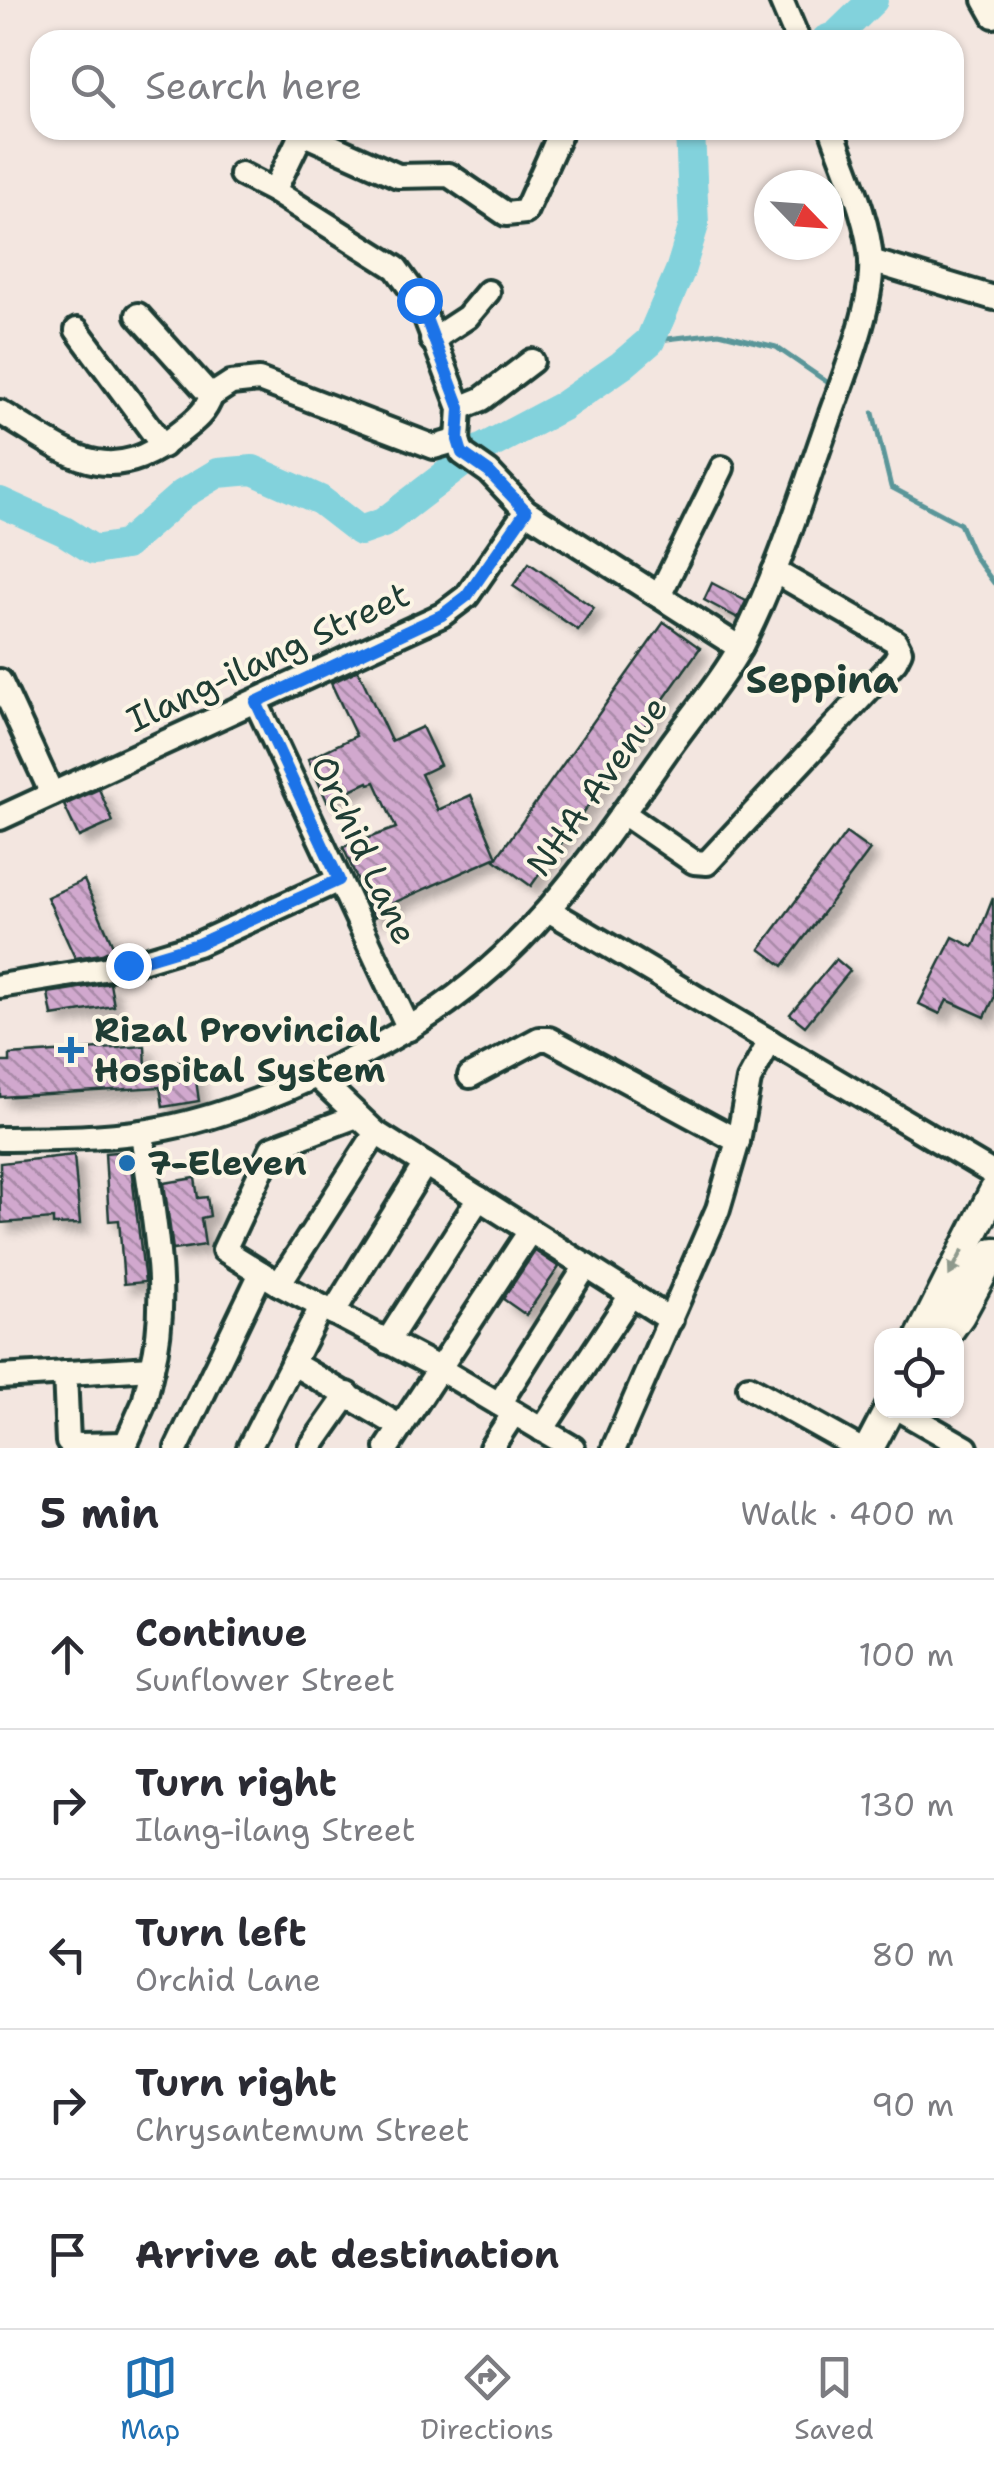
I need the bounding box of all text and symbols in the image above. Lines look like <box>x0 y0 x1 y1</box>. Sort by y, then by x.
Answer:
search box <box>30 30 964 140</box>
icon: search <box>65 58 120 113</box>
text: Search here <box>145 60 362 111</box>
north arrow <box>754 170 844 260</box>
route start <box>397 278 443 324</box>
street label: Ilang-ilang Street <box>119 570 417 743</box>
district label: Seppina <box>746 654 898 705</box>
street label: NHA Avenue <box>515 686 678 885</box>
street label: Orchid Lane <box>300 748 429 952</box>
route end <box>106 943 152 989</box>
place label: Rizal Provincial Hospital System <box>94 1006 386 1093</box>
marker: Rizal Provincial Hospital System <box>58 1037 84 1063</box>
place label: 7-Eleven <box>147 1139 307 1186</box>
marker: 7-Eleven <box>116 1152 138 1174</box>
one-way arrow <box>948 1248 965 1277</box>
map controls <box>874 1328 964 1418</box>
button: locate <box>874 1328 964 1418</box>
text: 5 min <box>40 1485 159 1541</box>
text: Walk · 400 m <box>741 1492 954 1535</box>
text: Continue <box>135 1607 307 1658</box>
icon: ahead <box>40 1627 95 1682</box>
text: 100 m <box>858 1633 954 1676</box>
text: Sunflower Street <box>135 1658 395 1701</box>
text: Turn right <box>135 1757 337 1808</box>
icon: right <box>40 1777 95 1832</box>
text: 130 m <box>859 1783 954 1826</box>
text: Ilang-ilang Street <box>135 1808 415 1851</box>
text: Turn left <box>135 1907 307 1958</box>
icon: left <box>40 1927 95 1982</box>
text: 80 m <box>871 1933 954 1976</box>
text: Orchid Lane <box>135 1958 321 2001</box>
text: Turn right <box>135 2057 337 2108</box>
icon: right <box>40 2077 95 2132</box>
text: 90 m <box>871 2083 954 2126</box>
text: Chrysantemum Street <box>135 2108 469 2151</box>
icon: arrive <box>40 2227 95 2282</box>
text: Arrive at destination <box>135 2229 559 2280</box>
tab: Map <box>120 2350 180 2448</box>
tab: Directions <box>421 2350 554 2448</box>
tab: Saved <box>794 2350 874 2448</box>

